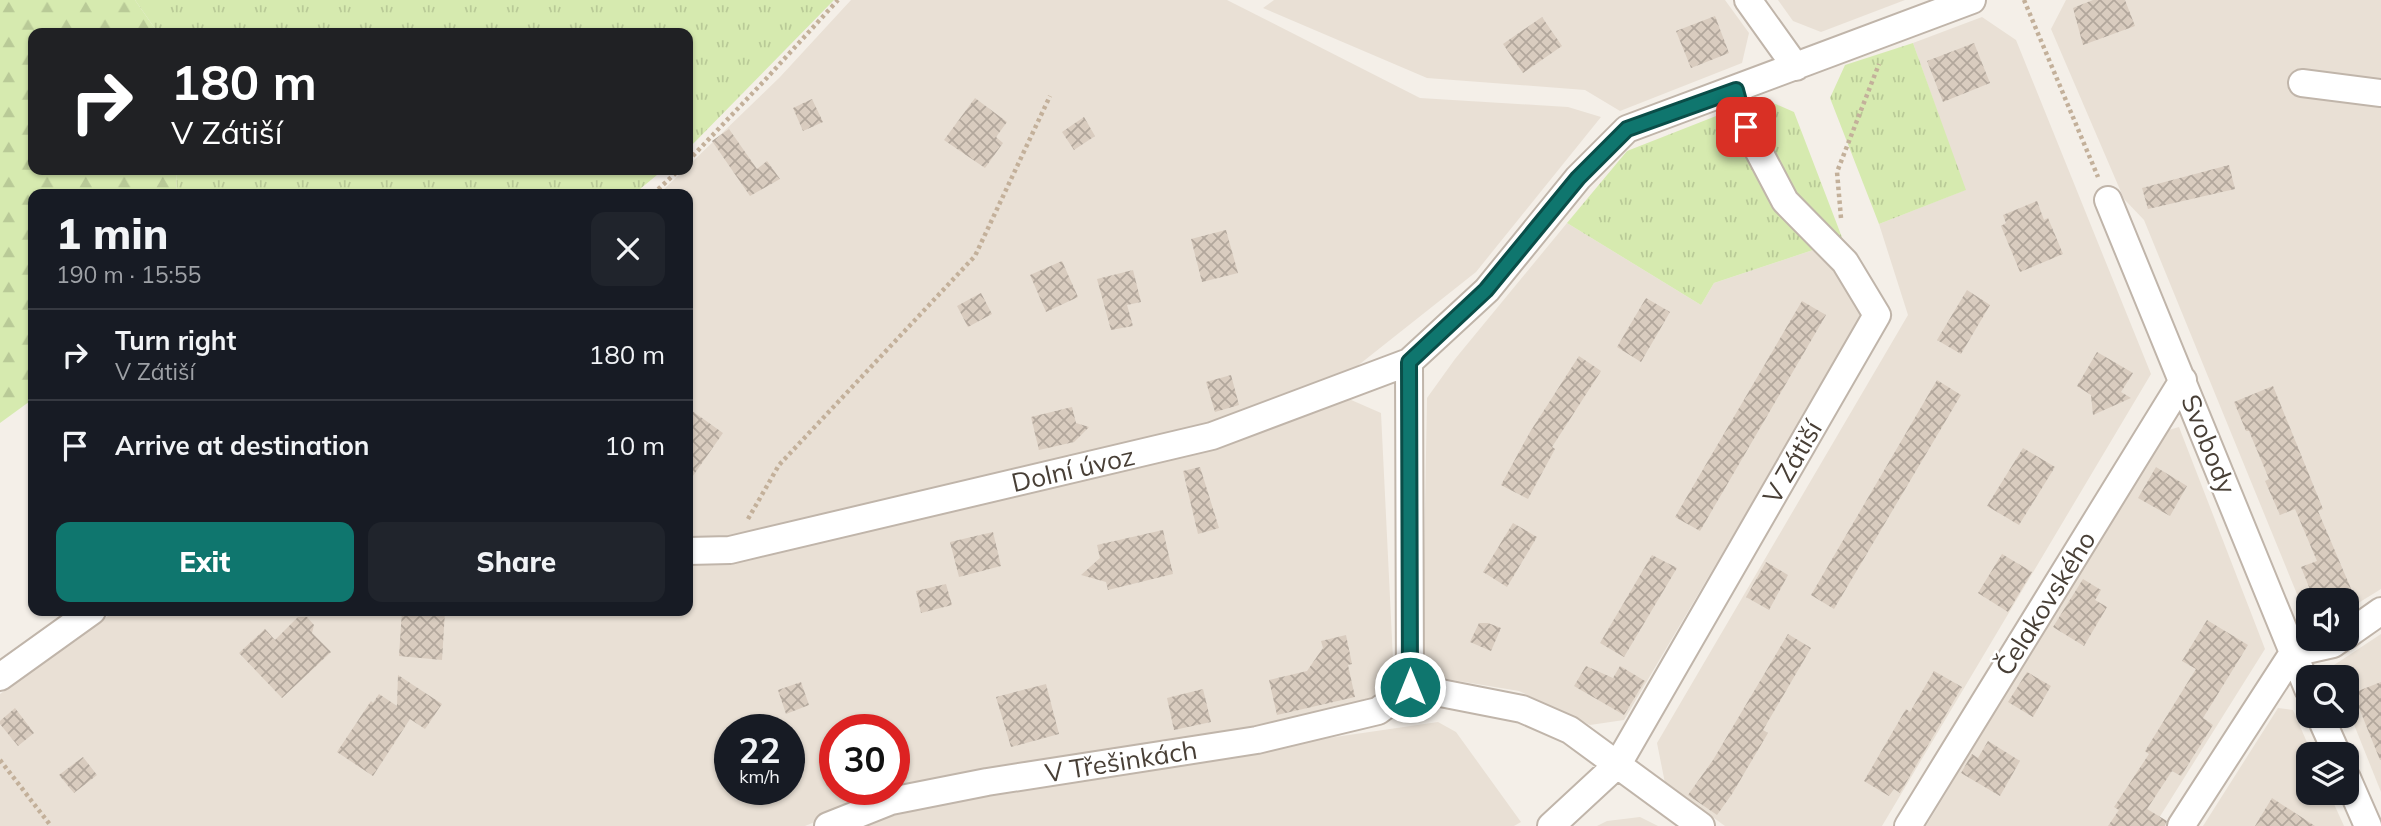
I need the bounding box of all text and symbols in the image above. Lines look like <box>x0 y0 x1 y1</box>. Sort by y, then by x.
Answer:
text: 180 m <box>171 51 317 112</box>
icon: right <box>56 56 147 147</box>
pin <box>1716 97 1776 157</box>
icon: arrive <box>1727 108 1765 146</box>
text: V Zátiší <box>171 112 282 152</box>
text: 1 min <box>56 207 169 260</box>
button: close <box>591 212 665 286</box>
text: 190 m · 15:55 <box>56 260 201 289</box>
text: Turn right <box>115 324 236 357</box>
icon: right <box>56 336 94 374</box>
text: 180 m <box>589 338 665 371</box>
text: V Zátiší <box>115 357 195 386</box>
street label: Svobody <box>2174 389 2244 499</box>
street label: V Zátiší <box>1755 413 1830 509</box>
icon: arrive <box>56 427 94 465</box>
text: Arrive at destination <box>115 429 370 462</box>
text: 10 m <box>604 429 665 462</box>
street label: Dolní úvoz <box>1008 439 1138 499</box>
button: Exit <box>56 522 354 602</box>
button: Share <box>368 522 665 602</box>
street label: Čelakovského <box>1987 525 2103 681</box>
map controls <box>2296 588 2359 805</box>
button: sound <box>2296 588 2359 651</box>
position arrow <box>1373 650 1447 724</box>
button: search <box>2296 665 2359 728</box>
speed limit sign: 30 <box>819 714 910 805</box>
text: 22 <box>738 728 781 772</box>
street label: V Třešinkách <box>1043 733 1199 789</box>
button: layers <box>2296 742 2359 805</box>
text: km/h <box>739 765 780 788</box>

